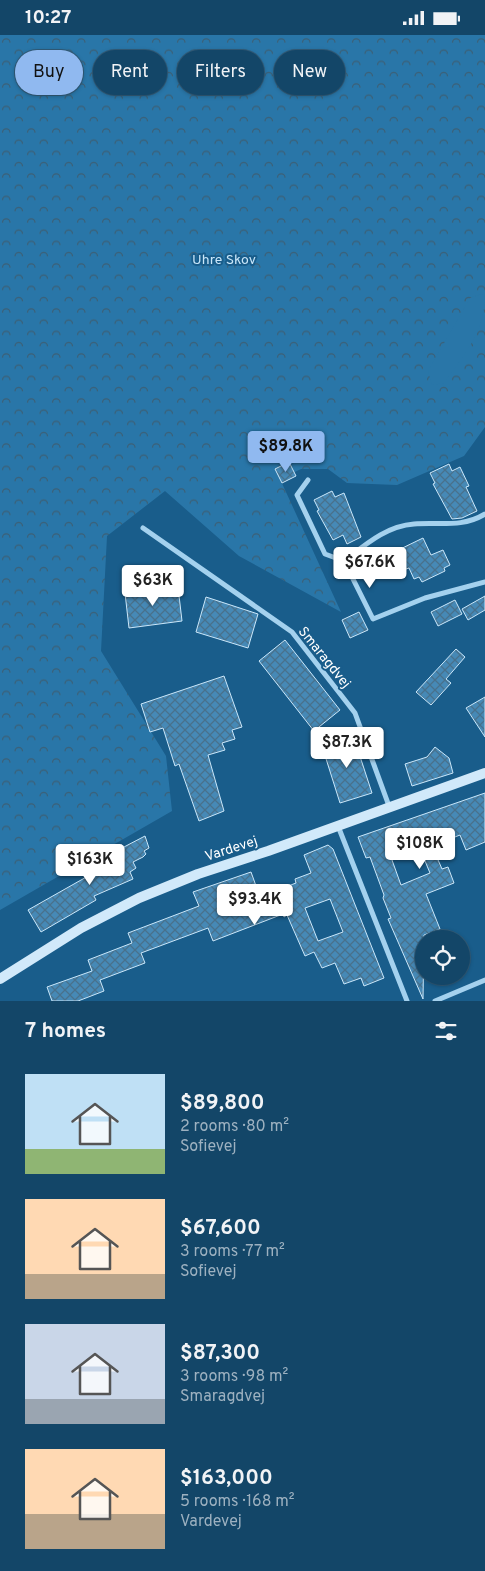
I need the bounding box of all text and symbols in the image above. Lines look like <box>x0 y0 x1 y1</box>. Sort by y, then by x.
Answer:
text: 10:27 <box>25 6 71 30</box>
chip: Buy <box>15 50 83 95</box>
chip: Rent <box>93 50 167 95</box>
chip: Filters <box>177 50 264 95</box>
chip: New <box>274 50 345 95</box>
park label: Uhre Skov <box>192 252 256 269</box>
pin: $89.8K <box>245 431 327 473</box>
text: $89.8K <box>259 437 313 457</box>
pin: $67.6K <box>329 547 411 589</box>
text: $67.6K <box>344 553 396 573</box>
pin: $63K <box>123 565 183 607</box>
text: $63K <box>133 571 173 591</box>
street label: Smaragdvej <box>294 624 354 692</box>
pin: $87.3K <box>306 727 388 769</box>
text: $87.3K <box>322 733 372 753</box>
pin: $108K <box>385 827 455 870</box>
street label: Vardevej <box>203 833 260 866</box>
text: $108K <box>396 834 444 854</box>
pin: $163K <box>55 843 125 886</box>
text: $163K <box>67 850 113 870</box>
pin: $93.4K <box>214 883 296 926</box>
text: $93.4K <box>228 890 282 910</box>
map controls <box>415 930 470 985</box>
button: locate <box>415 930 470 985</box>
icon: filters <box>432 1017 460 1045</box>
text: 7 homes <box>25 1018 106 1045</box>
text: $89,800 <box>180 1090 265 1117</box>
icon: home <box>65 1094 125 1154</box>
text: 2 rooms · 80 m² <box>180 1117 289 1137</box>
text: Sofievej <box>180 1137 237 1157</box>
text: $67,600 <box>180 1215 261 1242</box>
icon: home <box>65 1219 125 1279</box>
text: 3 rooms · 77 m² <box>180 1242 285 1262</box>
text: Sofievej <box>180 1262 237 1282</box>
text: $87,300 <box>180 1340 260 1367</box>
icon: home <box>65 1344 125 1404</box>
text: 3 rooms · 98 m² <box>180 1367 288 1387</box>
text: Smaragdvej <box>180 1387 265 1407</box>
text: $163,000 <box>180 1465 273 1492</box>
icon: home <box>65 1469 125 1529</box>
text: 5 rooms · 168 m² <box>180 1492 295 1512</box>
text: Vardevej <box>180 1512 242 1532</box>

